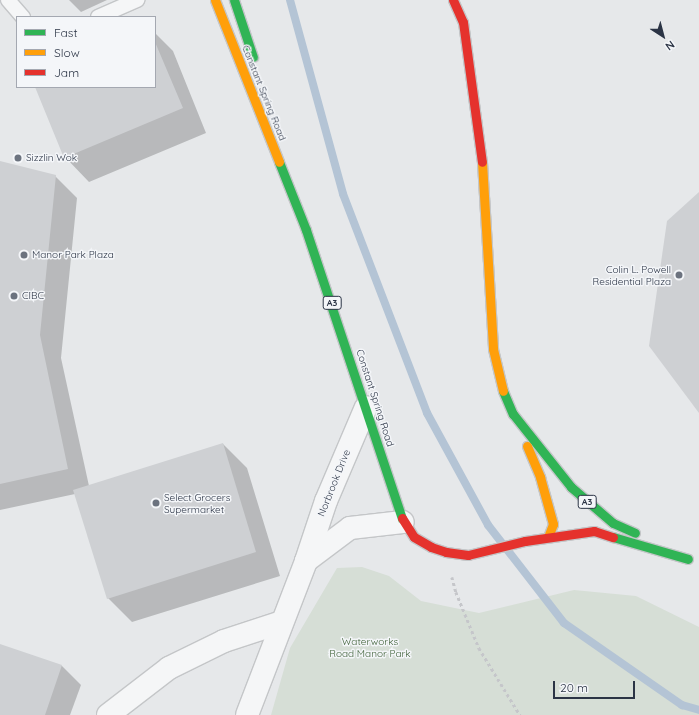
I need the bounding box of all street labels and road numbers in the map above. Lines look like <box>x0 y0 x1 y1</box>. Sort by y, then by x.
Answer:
street label: Constant Spring Road <box>239 44 289 142</box>
road number: A3 <box>322 296 342 310</box>
street label: Constant Spring Road <box>354 348 396 448</box>
street label: Norbrook Drive <box>315 448 353 518</box>
road number: A3 <box>577 495 597 509</box>

